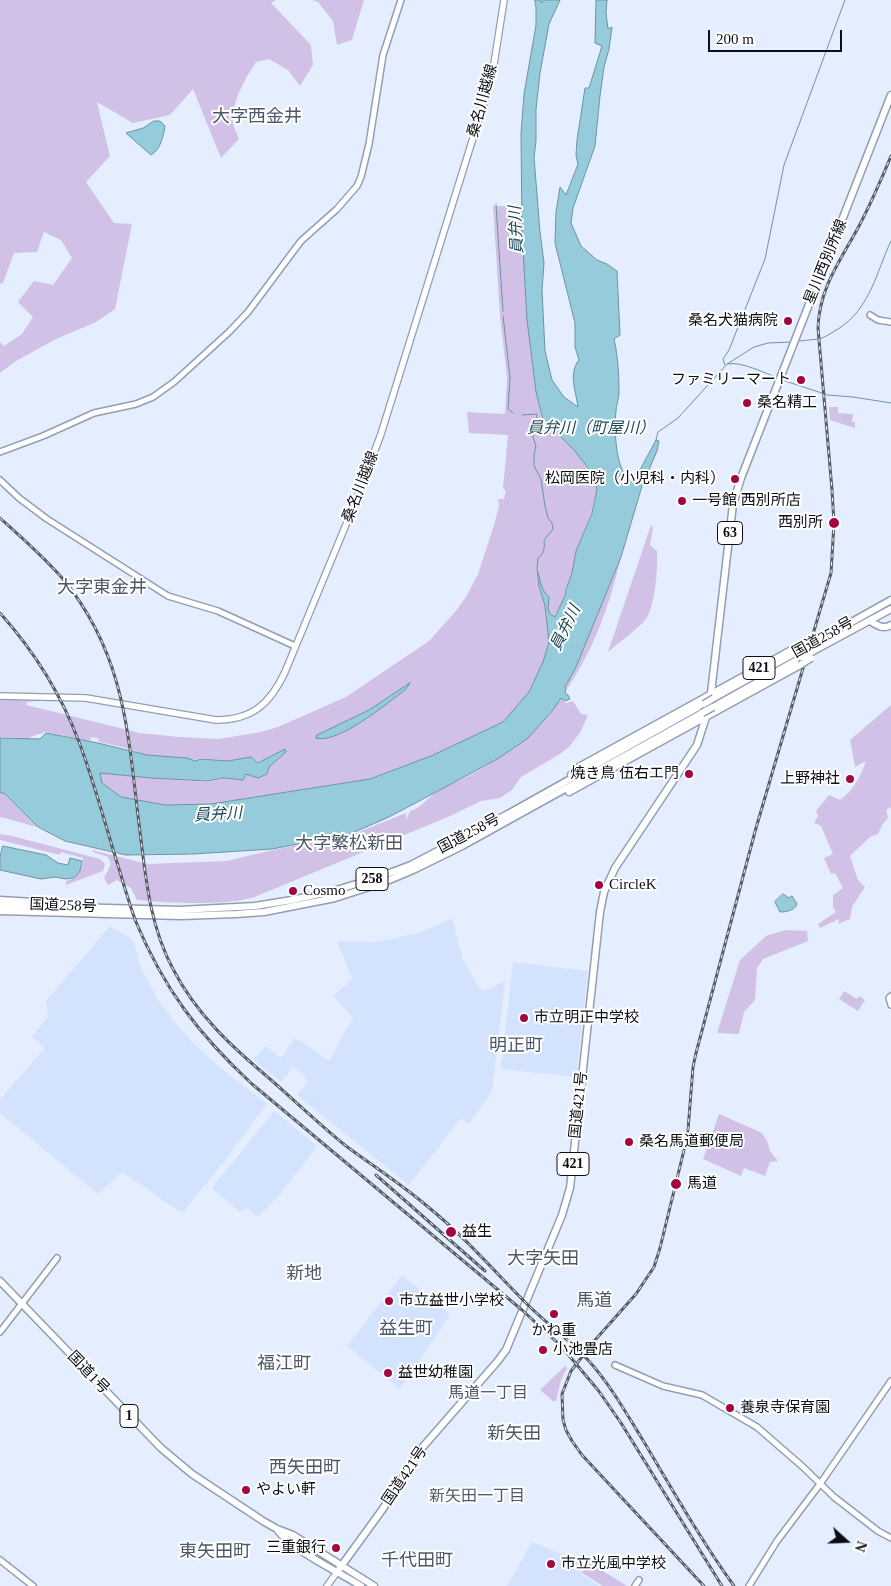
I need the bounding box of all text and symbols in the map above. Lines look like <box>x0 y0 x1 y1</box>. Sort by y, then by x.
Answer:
scale bar <box>711 20 845 52</box>
text: 200 m <box>716 31 754 47</box>
street label: 桑名川越線 <box>465 62 501 140</box>
district label: 大字西金井 <box>212 106 302 128</box>
water label: 員弁川 <box>506 206 528 254</box>
street label: 星川西別所線 <box>801 217 851 307</box>
place label: 桑名犬猫病院 <box>688 312 778 330</box>
marker: 桑名犬猫病院 <box>782 315 794 327</box>
place label: ファミリーマート <box>671 371 791 389</box>
marker: ファミリーマート <box>795 374 807 386</box>
place label: 桑名精工 <box>757 394 817 412</box>
marker: 桑名精工 <box>741 397 753 409</box>
water label: 員弁川（町屋川） <box>527 419 655 439</box>
street label: 桑名川越線 <box>339 449 383 525</box>
place label: 松岡医院（小児科・内科） <box>545 470 725 488</box>
marker: 松岡医院（小児科・内科） <box>729 473 741 485</box>
place label: 一号館 西別所店 <box>692 492 801 510</box>
marker: 一号館 西別所店 <box>676 495 688 507</box>
place label: 西別所 <box>778 514 823 532</box>
marker: 西別所 <box>827 516 841 530</box>
road number: 63 <box>718 522 742 544</box>
district label: 大字東金井 <box>57 577 147 599</box>
water label: 員弁川 <box>547 602 585 654</box>
street label: 国道258号 <box>789 614 857 662</box>
road number: 421 <box>743 656 775 680</box>
place label: 焼き鳥 伍右エ門 <box>570 765 679 783</box>
marker: 焼き鳥 伍右エ門 <box>683 768 695 780</box>
place label: 上野神社 <box>780 770 840 788</box>
marker: 上野神社 <box>844 773 856 785</box>
water label: 員弁川 <box>194 804 242 826</box>
street label: 国道258号 <box>435 810 503 858</box>
district label: 大字繁松新田 <box>295 833 403 855</box>
road number: 258 <box>356 868 388 891</box>
place label: CircleK <box>609 876 656 894</box>
marker: CircleK <box>593 879 605 891</box>
place label: Cosmo <box>303 882 346 900</box>
marker: Cosmo <box>287 885 299 897</box>
street label: 国道258号 <box>29 896 97 916</box>
place label: 市立明正中学校 <box>534 1009 639 1027</box>
marker: 市立明正中学校 <box>518 1012 530 1024</box>
district label: 明正町 <box>489 1035 543 1057</box>
street label: 国道421号 <box>567 1070 591 1140</box>
place label: 桑名馬道郵便局 <box>639 1133 744 1151</box>
marker: 桑名馬道郵便局 <box>623 1136 635 1148</box>
road number: 421 <box>557 1152 589 1176</box>
place label: 馬道 <box>687 1175 717 1193</box>
marker: 馬道 <box>669 1177 683 1191</box>
place label: 益生 <box>462 1223 492 1241</box>
marker: 益生 <box>444 1225 458 1239</box>
district label: 大字矢田 <box>507 1248 579 1270</box>
district label: 新地 <box>286 1263 322 1285</box>
district label: 馬道 <box>576 1290 612 1312</box>
place label: 市立益世小学校 <box>399 1292 504 1310</box>
marker: 市立益世小学校 <box>383 1295 395 1307</box>
marker: かね重 <box>548 1308 560 1320</box>
district label: 益生町 <box>379 1318 433 1340</box>
place label: かね重 <box>532 1322 576 1340</box>
place label: 小池畳店 <box>553 1341 613 1359</box>
marker: 小池畳店 <box>537 1344 549 1356</box>
street label: 国道1号 <box>63 1348 113 1398</box>
district label: 福江町 <box>257 1353 311 1375</box>
place label: 益世幼稚園 <box>398 1364 473 1382</box>
marker: 益世幼稚園 <box>382 1367 394 1379</box>
district label: 馬道一丁目 <box>448 1384 528 1404</box>
place label: 養泉寺保育園 <box>740 1399 830 1417</box>
marker: 養泉寺保育園 <box>724 1402 736 1414</box>
road number: 1 <box>120 1404 138 1428</box>
district label: 新矢田 <box>487 1423 541 1445</box>
street label: 国道421号 <box>379 1443 431 1509</box>
district label: 西矢田町 <box>269 1457 341 1479</box>
place label: やよい軒 <box>256 1481 316 1499</box>
marker: やよい軒 <box>240 1484 252 1496</box>
district label: 新矢田一丁目 <box>429 1487 525 1507</box>
north arrow <box>821 1516 871 1566</box>
place label: 三重銀行 <box>266 1539 326 1557</box>
text: N <box>852 1539 869 1554</box>
district label: 東矢田町 <box>179 1541 251 1563</box>
marker: 三重銀行 <box>330 1542 342 1554</box>
district label: 千代田町 <box>381 1550 453 1572</box>
place label: 市立光風中学校 <box>561 1555 666 1573</box>
marker: 市立光風中学校 <box>545 1558 557 1570</box>

